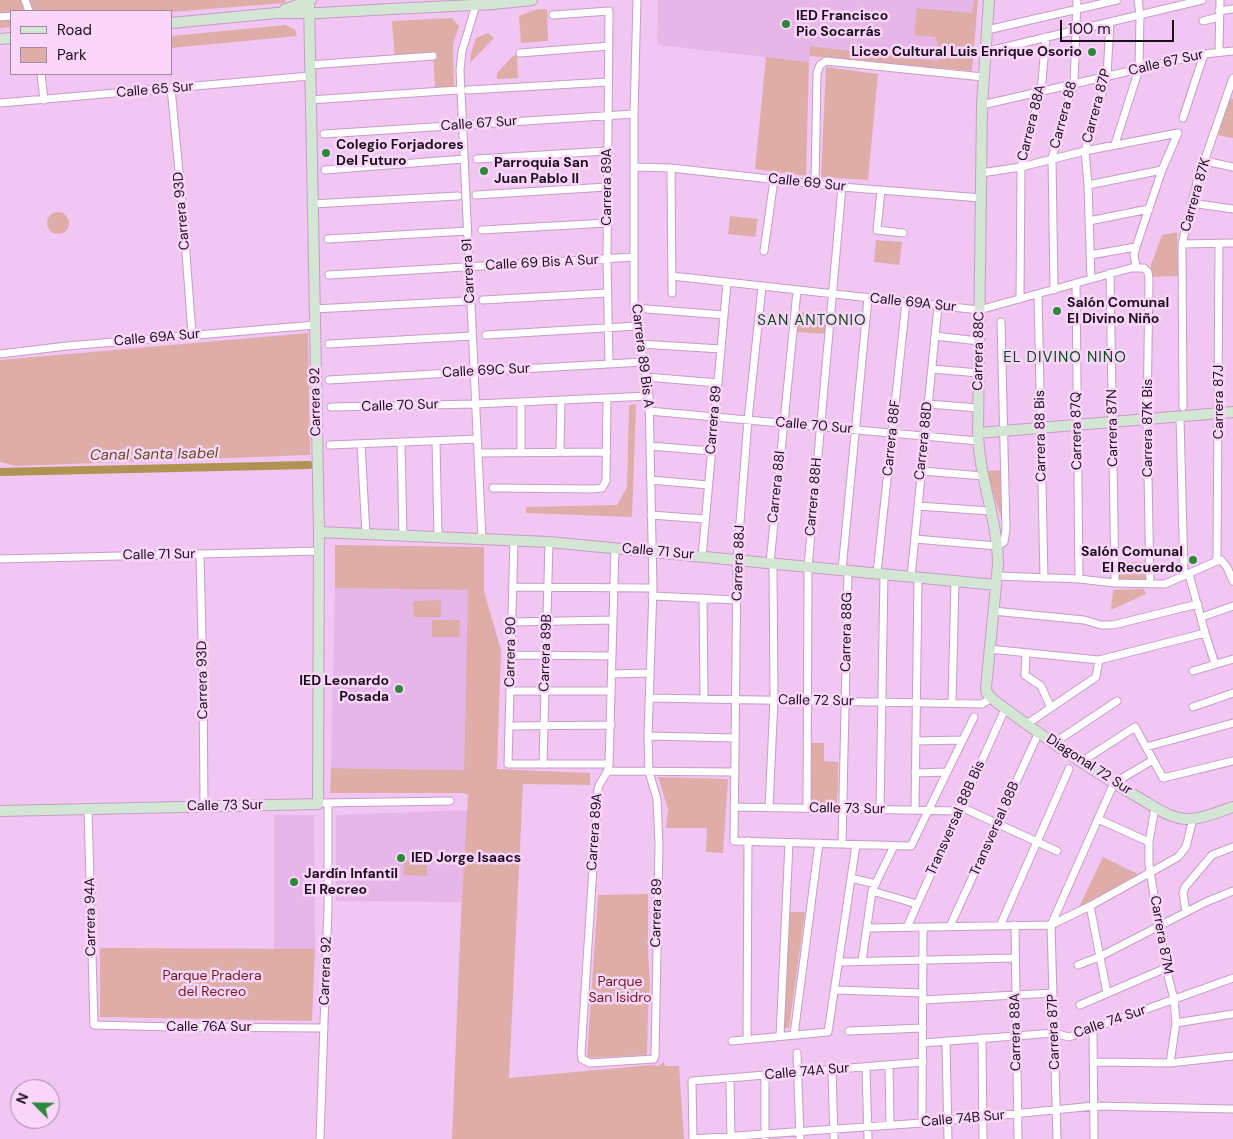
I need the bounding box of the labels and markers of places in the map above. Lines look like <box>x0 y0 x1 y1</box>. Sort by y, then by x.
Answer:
place label: IED Francisco Pio Socarrás <box>796 8 888 40</box>
marker: IED Francisco Pio Socarrás <box>780 18 792 30</box>
place label: Liceo Cultural Luis Enrique Osorio <box>851 44 1082 60</box>
marker: Liceo Cultural Luis Enrique Osorio <box>1086 46 1098 58</box>
place label: Colegio Forjadores Del Futuro <box>336 137 464 170</box>
marker: Colegio Forjadores Del Futuro <box>320 147 332 159</box>
place label: Parroquia San Juan Pablo II <box>494 155 589 188</box>
marker: Parroquia San Juan Pablo II <box>478 165 490 177</box>
place label: Salón Comunal El Divino Niño <box>1067 295 1169 328</box>
marker: Salón Comunal El Divino Niño <box>1051 305 1063 317</box>
place label: Salón Comunal El Recuerdo <box>1081 544 1183 576</box>
marker: Salón Comunal El Recuerdo <box>1187 554 1199 566</box>
place label: IED Leonardo Posada <box>299 673 389 706</box>
marker: IED Leonardo Posada <box>393 683 405 695</box>
place label: IED Jorge Isaacs <box>411 850 521 866</box>
marker: IED Jorge Isaacs <box>395 852 407 864</box>
place label: Jardín Infantil El Recreo <box>304 866 398 899</box>
marker: Jardín Infantil El Recreo <box>288 876 300 888</box>

